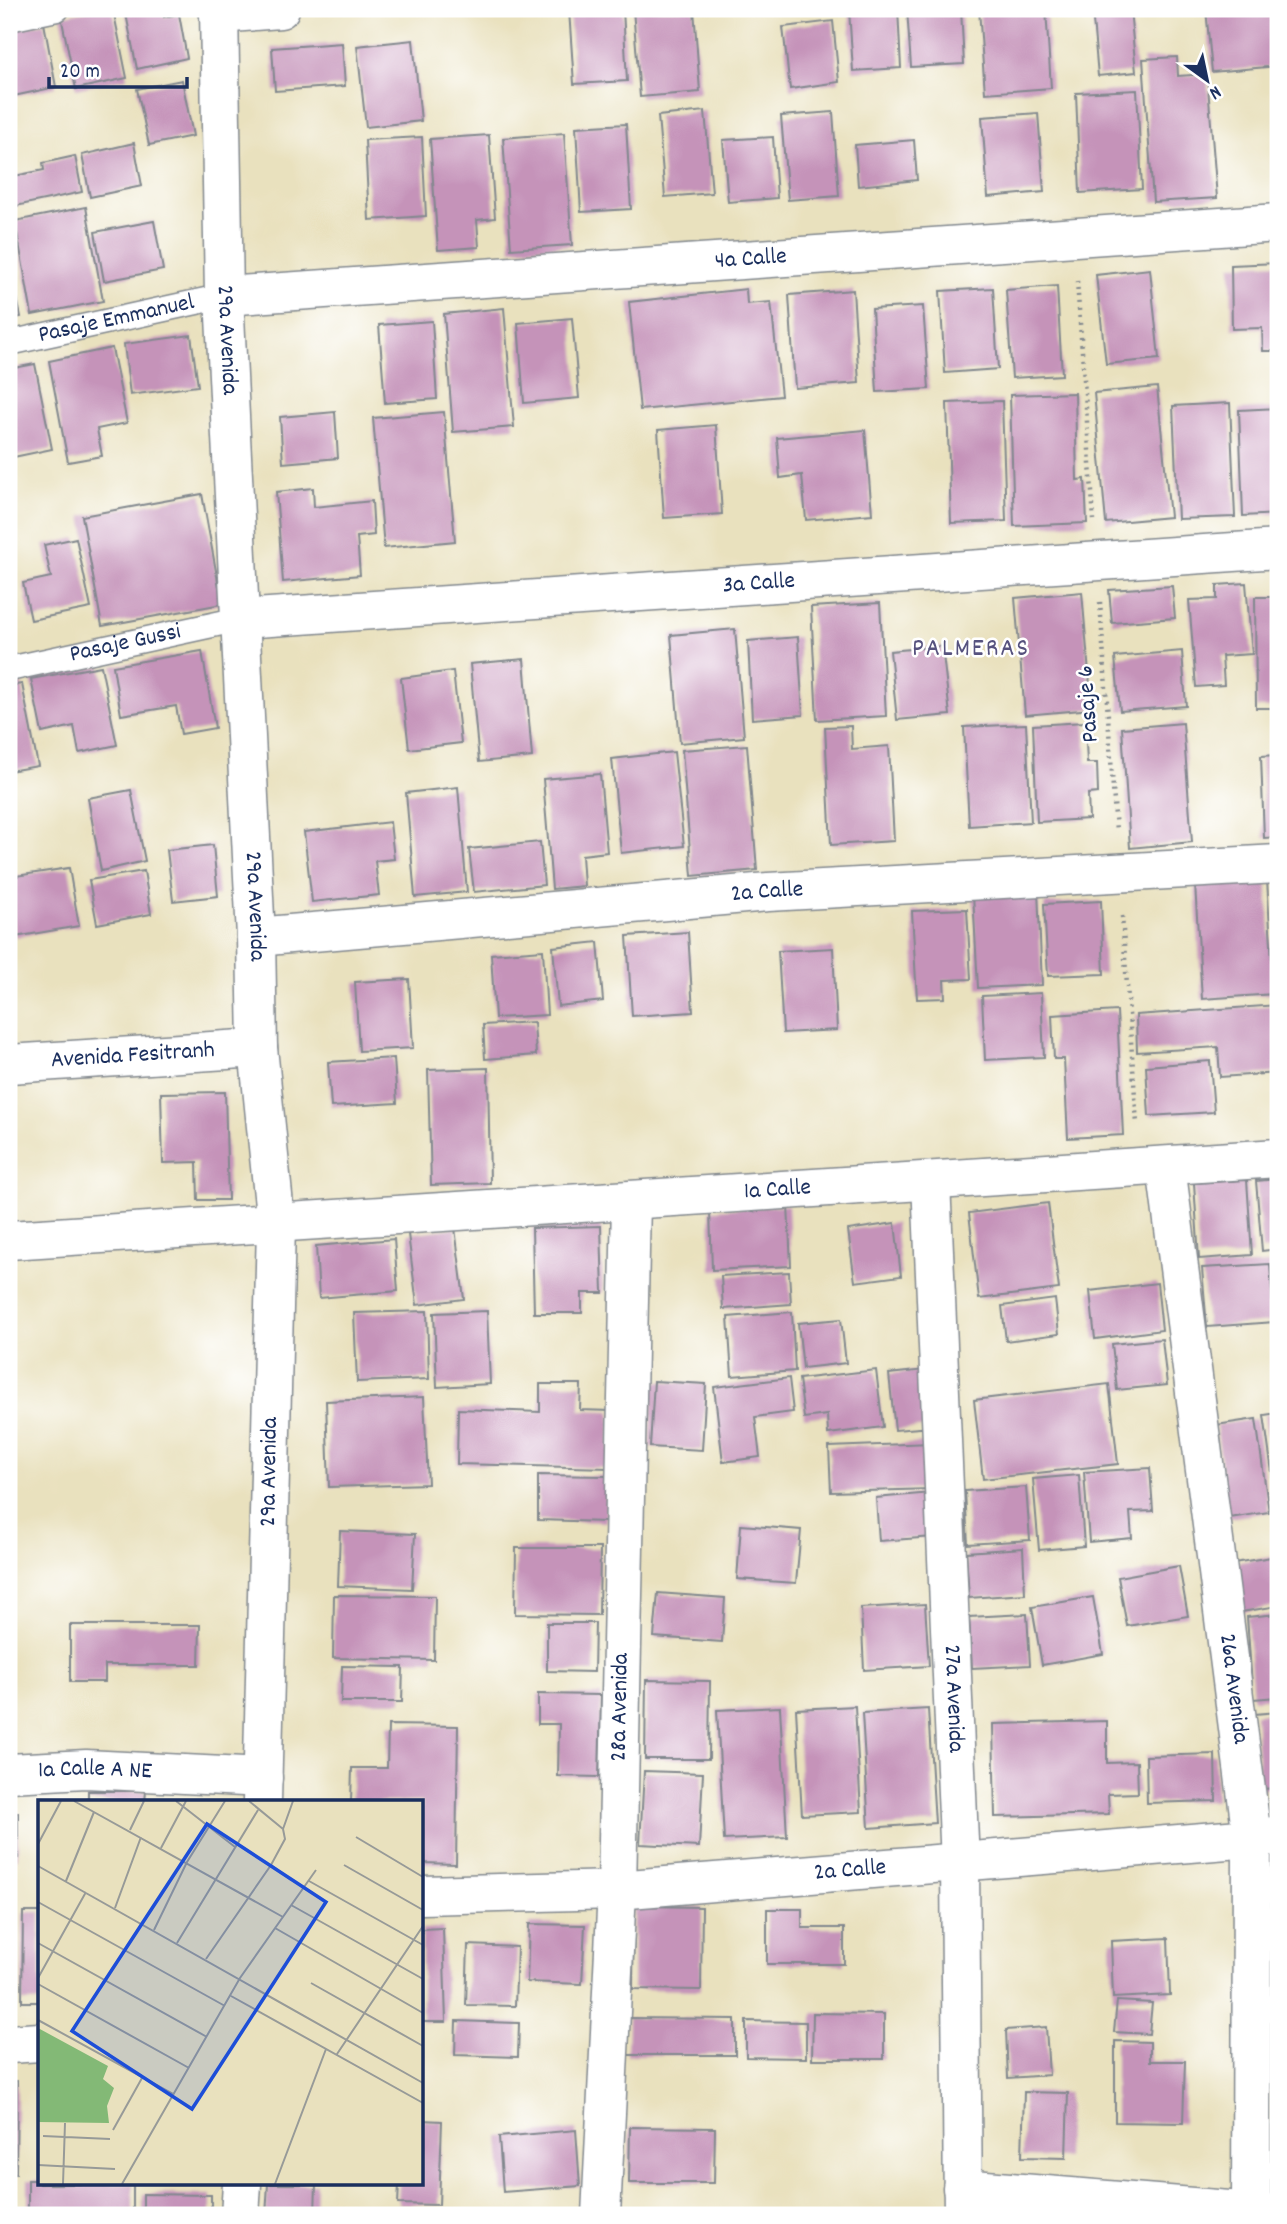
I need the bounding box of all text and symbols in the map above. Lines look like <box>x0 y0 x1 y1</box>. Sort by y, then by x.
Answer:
scale bar <box>49 46 187 90</box>
north arrow <box>1172 46 1242 116</box>
text: 20 m <box>60 58 100 88</box>
text: N <box>1203 77 1226 105</box>
street label: 4a Calle <box>714 240 788 279</box>
street label: 29a Avenida <box>207 285 246 396</box>
street label: Pasaje Emmanuel <box>35 286 198 353</box>
street label: 3a Calle <box>721 565 796 603</box>
street label: Pasaje Gussi <box>66 615 184 672</box>
district label: PALMERAS <box>912 631 1030 668</box>
street label: Pasaje 6 <box>1069 664 1109 744</box>
street label: 29a Avenida <box>235 850 273 962</box>
street label: 2a Calle <box>729 873 804 912</box>
street label: Avenida Fesitranh <box>50 1034 216 1078</box>
street label: 1a Calle <box>743 1171 812 1209</box>
street label: 29a Avenida <box>252 1416 288 1527</box>
street label: 26a Avenida <box>1209 1632 1257 1747</box>
street label: 27a Avenida <box>934 1644 972 1754</box>
street label: 28a Avenida <box>603 1652 639 1762</box>
street label: 1a Calle A NE <box>37 1752 153 1789</box>
inset map <box>38 1800 424 2186</box>
street label: 2a Calle <box>813 1851 888 1891</box>

